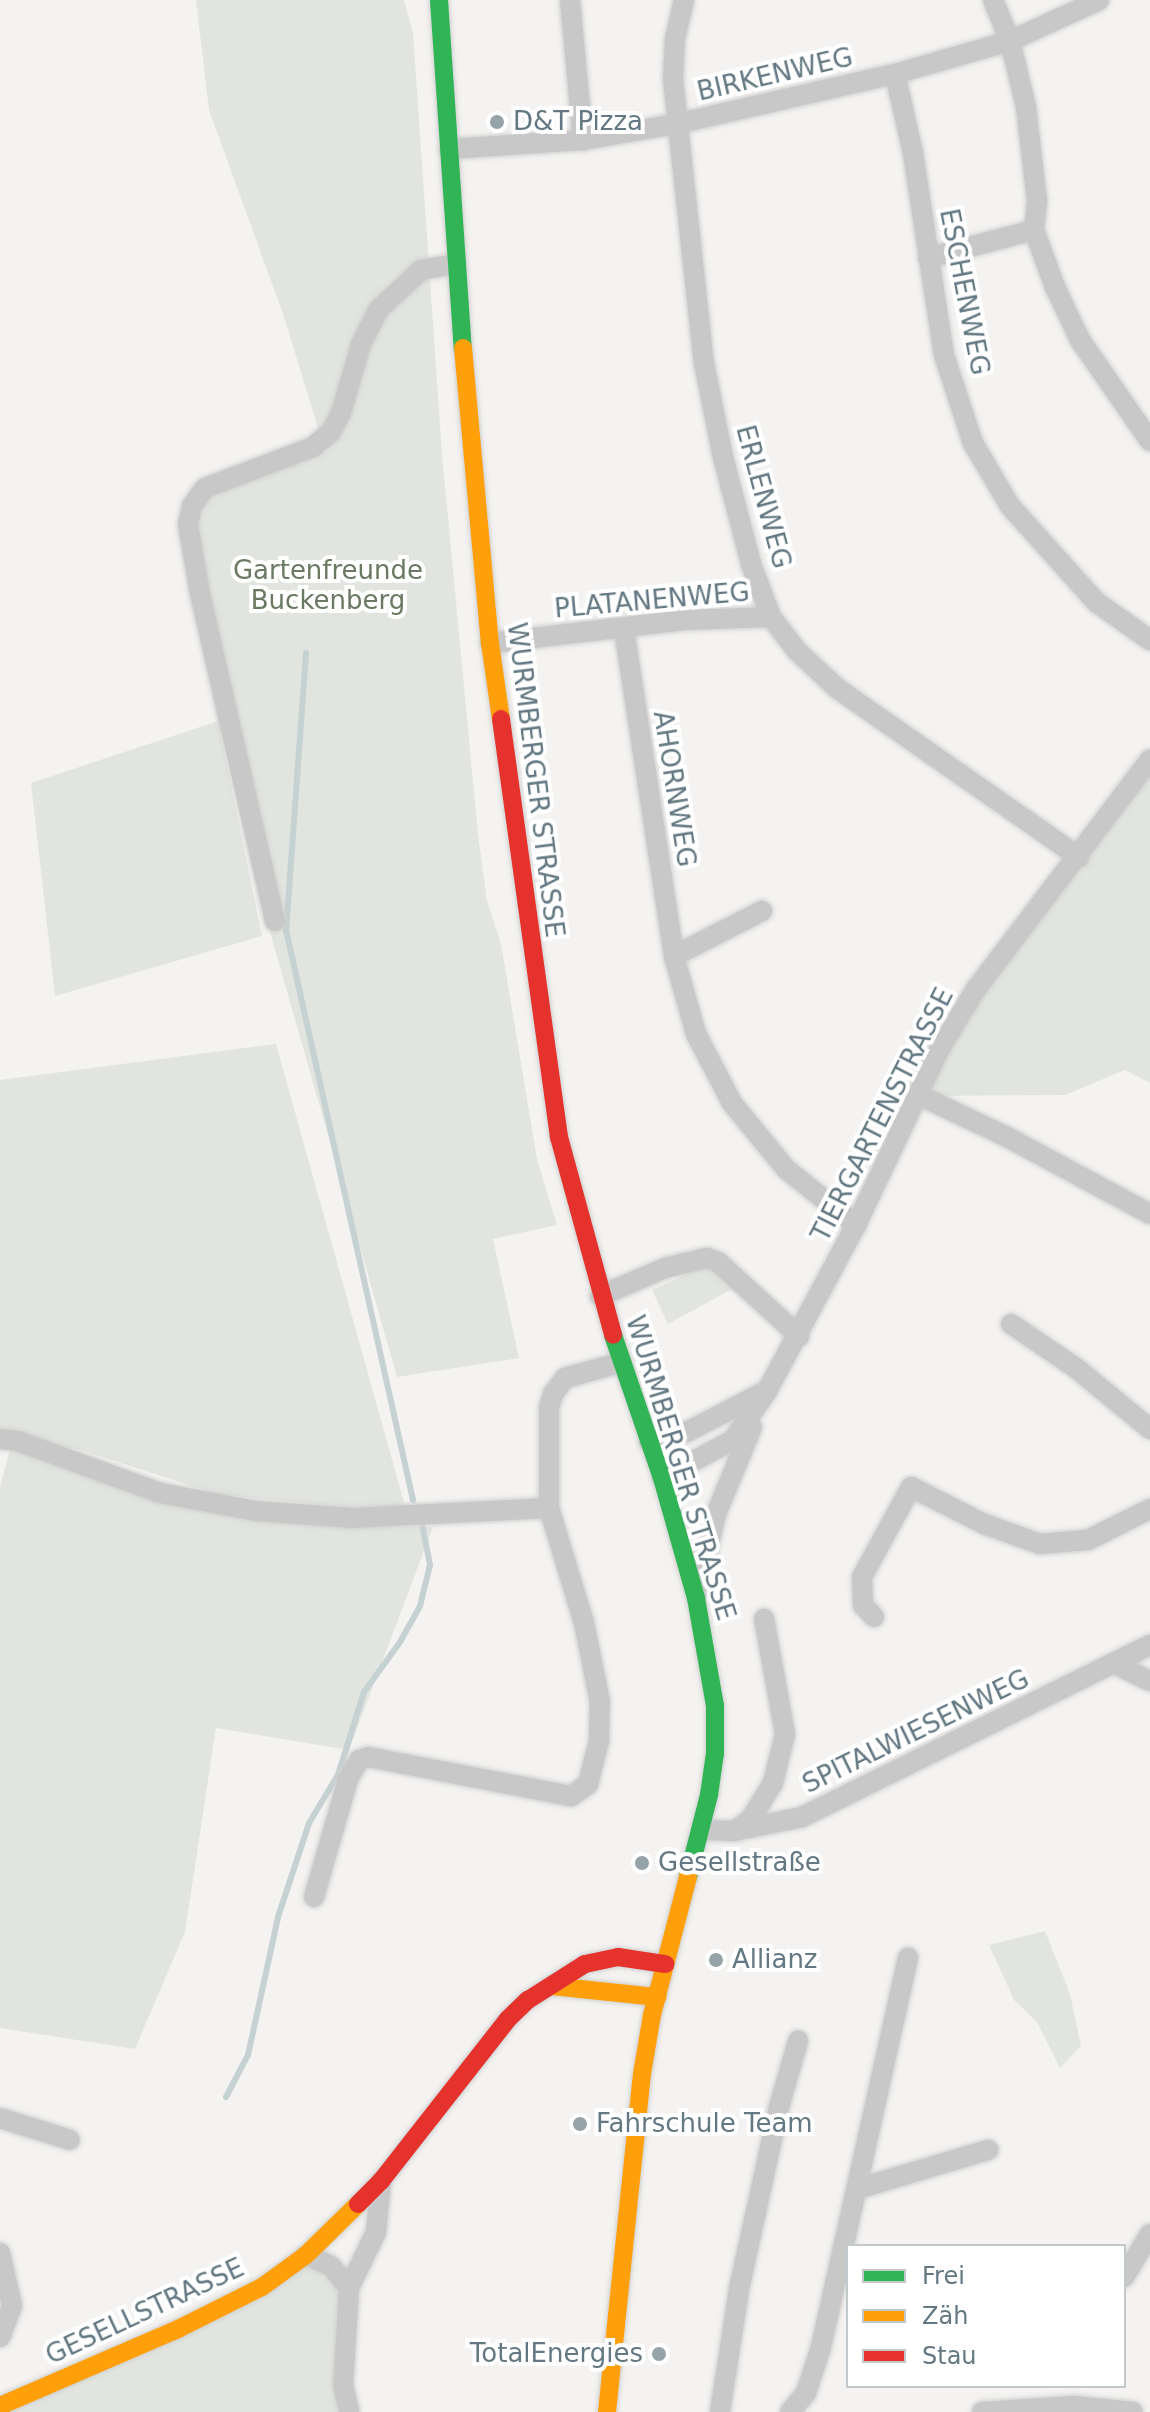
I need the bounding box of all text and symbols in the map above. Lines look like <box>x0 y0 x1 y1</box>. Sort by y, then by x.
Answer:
street label: BIRKENWEG <box>694 42 856 108</box>
place label: D&T Pizza <box>513 106 643 138</box>
marker: D&T Pizza <box>488 113 506 131</box>
street label: ESCHENWEG <box>933 206 995 378</box>
street label: ERLENWEG <box>729 422 797 572</box>
park label: Gartenfreunde Buckenberg <box>233 555 423 616</box>
street label: PLATANENWEG <box>553 577 751 625</box>
street label: WURMBERGER STRASSE <box>500 621 570 939</box>
street label: AHORNWEG <box>646 709 702 869</box>
street label: TIERGARTENSTRASSE <box>805 983 961 1247</box>
street label: WURMBERGER STRASSE <box>619 1312 741 1624</box>
street label: SPITALWIESENWEG <box>798 1664 1034 1800</box>
place label: Gesellstraße <box>658 1847 821 1879</box>
marker: Gesellstraße <box>633 1854 651 1872</box>
place label: Allianz <box>732 1944 818 1976</box>
marker: Allianz <box>707 1951 725 1969</box>
place label: Fahrschule Team <box>596 2108 813 2140</box>
marker: Fahrschule Team <box>571 2115 589 2133</box>
legend <box>846 2244 1126 2388</box>
street label: GESELLSTRASSE <box>41 2252 249 2372</box>
text: Frei <box>922 2262 965 2290</box>
text: Zäh <box>922 2302 968 2330</box>
place label: TotalEnergies <box>470 2338 643 2370</box>
text: Stau <box>922 2342 977 2370</box>
marker: TotalEnergies <box>650 2345 668 2363</box>

